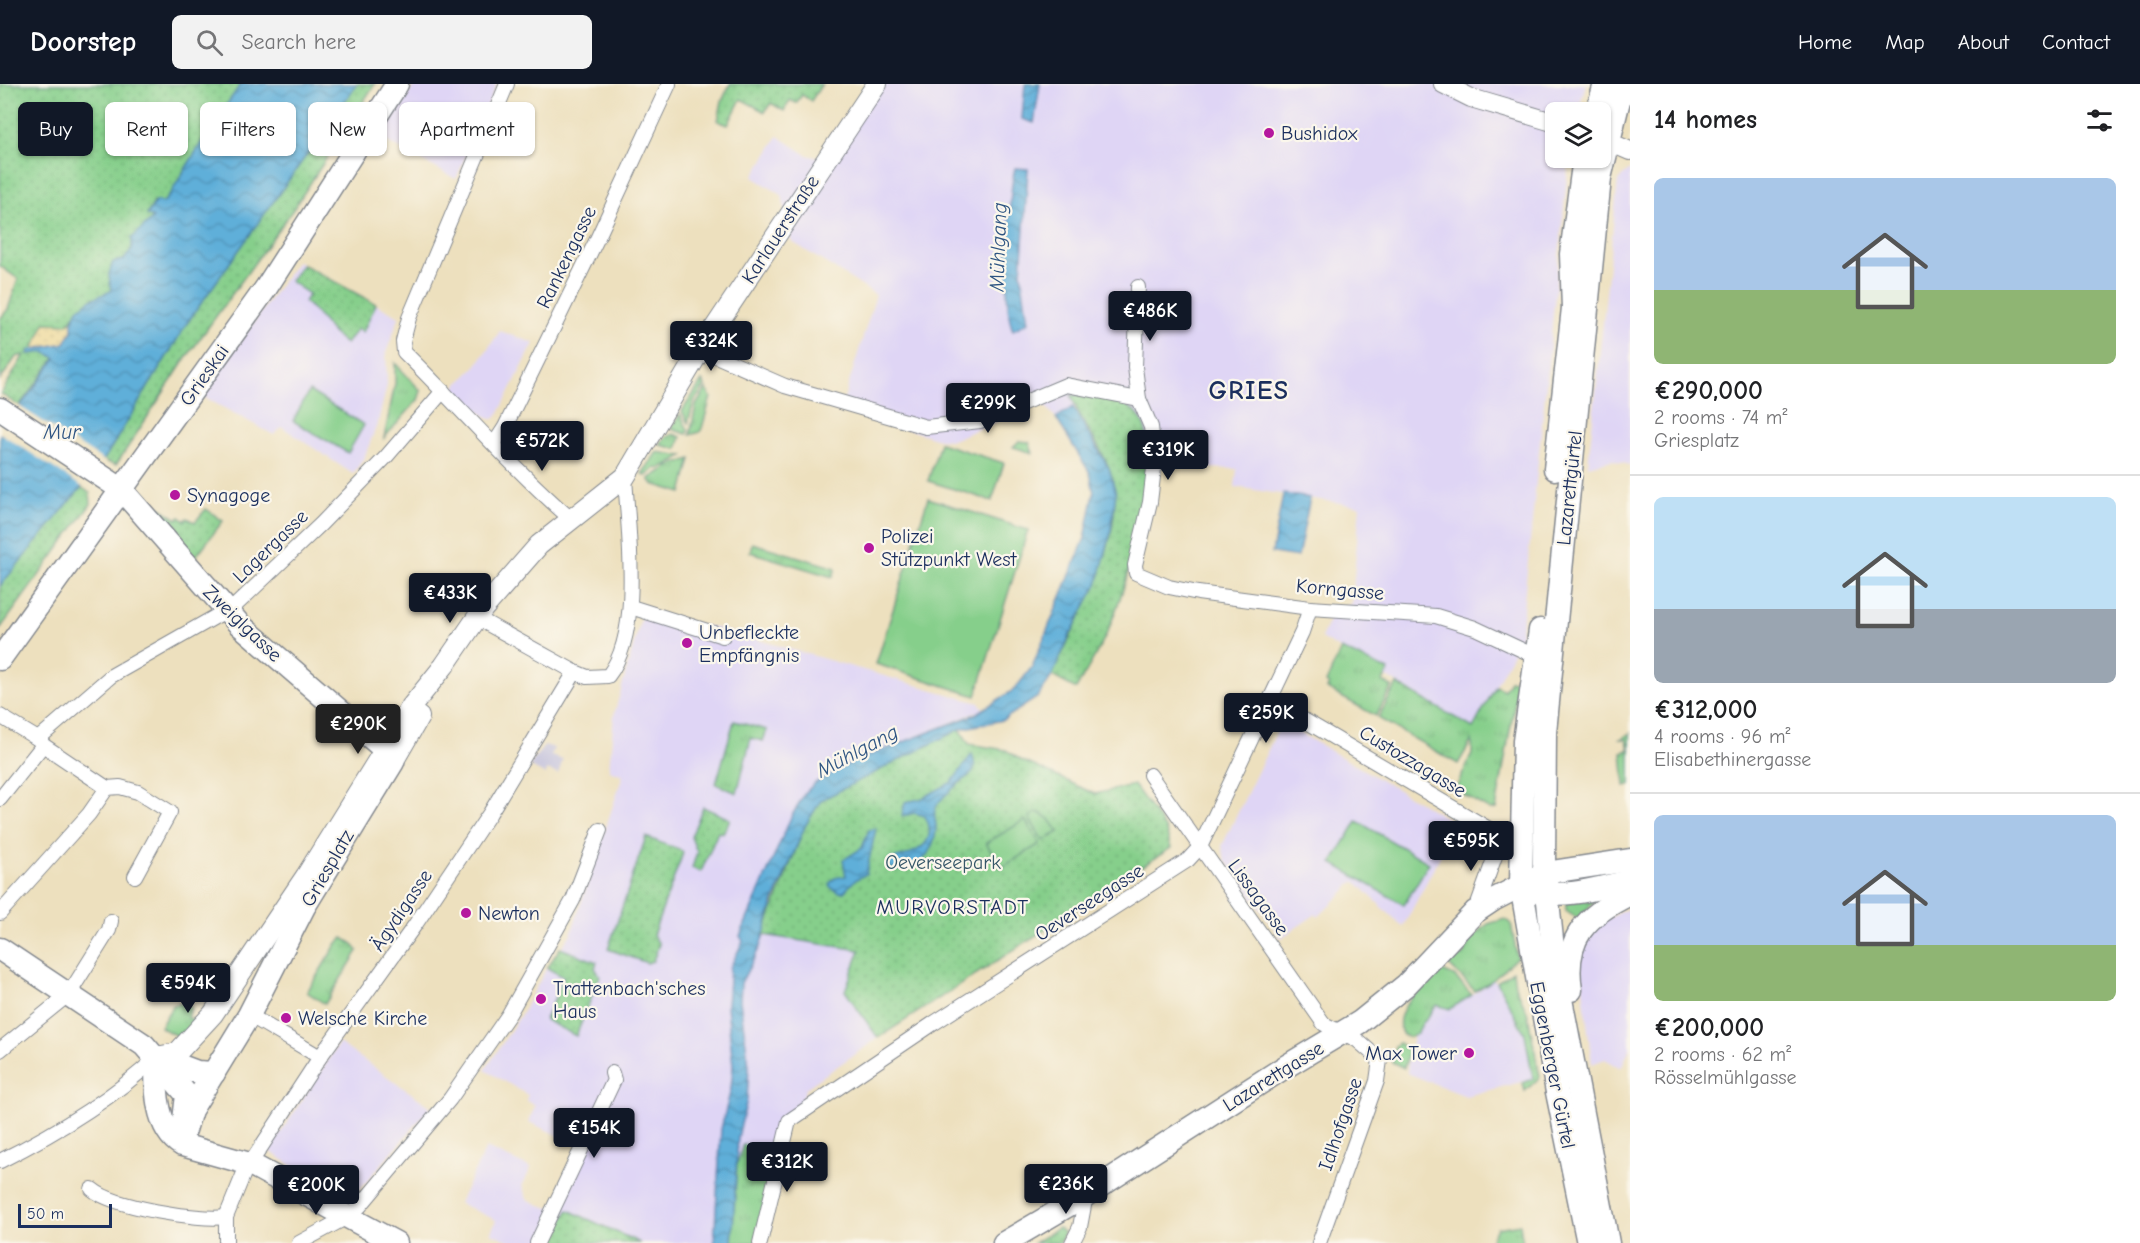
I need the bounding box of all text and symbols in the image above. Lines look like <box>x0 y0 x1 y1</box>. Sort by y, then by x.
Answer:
search box <box>172 15 592 69</box>
text: Doorstep <box>30 26 136 58</box>
icon: search <box>193 26 226 59</box>
text: Search here <box>241 29 356 55</box>
text: Home <box>1798 30 1852 54</box>
text: Map <box>1885 30 1925 54</box>
text: About <box>1958 30 2009 54</box>
text: Contact <box>2042 30 2110 54</box>
chip: Buy <box>18 102 93 156</box>
chip: Rent <box>105 102 188 156</box>
chip: Filters <box>200 102 296 156</box>
chip: New <box>308 102 387 156</box>
chip: Apartment <box>399 102 535 156</box>
map controls <box>1545 102 1611 168</box>
button: layers <box>1545 102 1611 168</box>
icon: filters <box>2083 104 2116 137</box>
text: 14 homes <box>1654 105 1757 135</box>
place label: Bushidox <box>1281 122 1358 145</box>
marker: Bushidox <box>1262 126 1276 140</box>
street label: Karlauerstraße <box>737 171 824 288</box>
street label: Rankengasse <box>532 202 601 312</box>
water label: Mühlgang <box>984 202 1012 293</box>
icon: home <box>1831 217 1939 325</box>
pin: €486K <box>1108 291 1192 342</box>
text: €486K <box>1122 299 1178 322</box>
pin: €324K <box>669 321 753 372</box>
text: €324K <box>684 329 738 352</box>
street label: Grieskai <box>175 340 234 410</box>
district label: GRIES <box>1208 376 1290 406</box>
text: €290,000 <box>1654 376 1763 406</box>
pin: €299K <box>946 383 1030 434</box>
text: €299K <box>960 391 1016 414</box>
text: 2 rooms · 74 m² <box>1654 406 1787 429</box>
water label: Mur <box>42 420 82 444</box>
pin: €572K <box>500 421 584 472</box>
text: €572K <box>515 429 569 452</box>
text: Griesplatz <box>1654 429 1739 452</box>
pin: €319K <box>1126 430 1210 481</box>
street label: Lazarettgürtel <box>1552 430 1587 547</box>
text: €319K <box>1141 438 1195 461</box>
place label: Synagoge <box>187 484 270 507</box>
marker: Synagoge <box>168 488 182 502</box>
street label: Lagergasse <box>228 505 313 588</box>
place label: Polizei Stützpunkt West <box>881 525 1018 571</box>
icon: home <box>1831 536 1939 644</box>
marker: Polizei Stützpunkt West <box>862 541 876 555</box>
pin: €433K <box>408 573 492 624</box>
street label: Korngasse <box>1295 574 1385 605</box>
street label: Zweiglgasse <box>199 580 287 666</box>
text: €433K <box>423 581 477 604</box>
place label: Unbefleckte Empfängnis <box>699 621 799 667</box>
marker: Unbefleckte Empfängnis <box>680 636 694 650</box>
pin: €259K <box>1224 693 1308 744</box>
text: €312,000 <box>1654 695 1757 725</box>
text: €259K <box>1238 701 1294 724</box>
pin: €290K <box>316 704 400 755</box>
text: €290K <box>330 712 386 735</box>
water label: Mühlgang <box>811 720 902 783</box>
street label: Custozzagasse <box>1355 720 1470 802</box>
text: 4 rooms · 96 m² <box>1654 725 1791 748</box>
text: Elisabethinergasse <box>1654 748 1811 771</box>
pin: €595K <box>1429 821 1513 872</box>
street label: Griesplatz <box>296 825 359 911</box>
text: €595K <box>1443 829 1499 852</box>
park label: Oeverseepark <box>885 851 1001 874</box>
icon: home <box>1831 854 1939 962</box>
street label: Lissagasse <box>1223 855 1294 940</box>
street label: Oeverseegasse <box>1031 859 1148 946</box>
street label: Ägydigasse <box>366 865 437 955</box>
district label: MURVORSTADT <box>876 895 1030 919</box>
place label: Newton <box>478 902 540 925</box>
marker: Newton <box>459 906 473 920</box>
pin: €594K <box>146 963 230 1014</box>
text: €594K <box>160 971 216 994</box>
place label: Trattenbach'sches Haus <box>553 977 706 1023</box>
street label: Eggenberger Gürtel <box>1525 980 1580 1151</box>
marker: Trattenbach'sches Haus <box>534 992 548 1006</box>
place label: Welsche Kirche <box>298 1007 427 1030</box>
marker: Welsche Kirche <box>279 1011 293 1025</box>
text: €200,000 <box>1654 1013 1764 1043</box>
street label: Lazarettgasse <box>1219 1036 1328 1117</box>
place label: Max Tower <box>1365 1042 1457 1065</box>
text: 2 rooms · 62 m² <box>1654 1043 1791 1066</box>
marker: Max Tower <box>1462 1046 1476 1060</box>
text: Rösselmühlgasse <box>1654 1066 1796 1089</box>
street label: Idlhofgasse <box>1314 1075 1367 1174</box>
pin: €154K <box>552 1108 636 1159</box>
text: €154K <box>568 1116 620 1139</box>
pin: €312K <box>745 1142 829 1193</box>
text: €312K <box>761 1150 813 1173</box>
pin: €236K <box>1024 1164 1108 1215</box>
pin: €200K <box>274 1165 358 1216</box>
text: €236K <box>1038 1172 1094 1195</box>
text: €200K <box>287 1173 345 1196</box>
scale bar <box>18 1201 112 1228</box>
text: 50 m <box>27 1205 64 1223</box>

